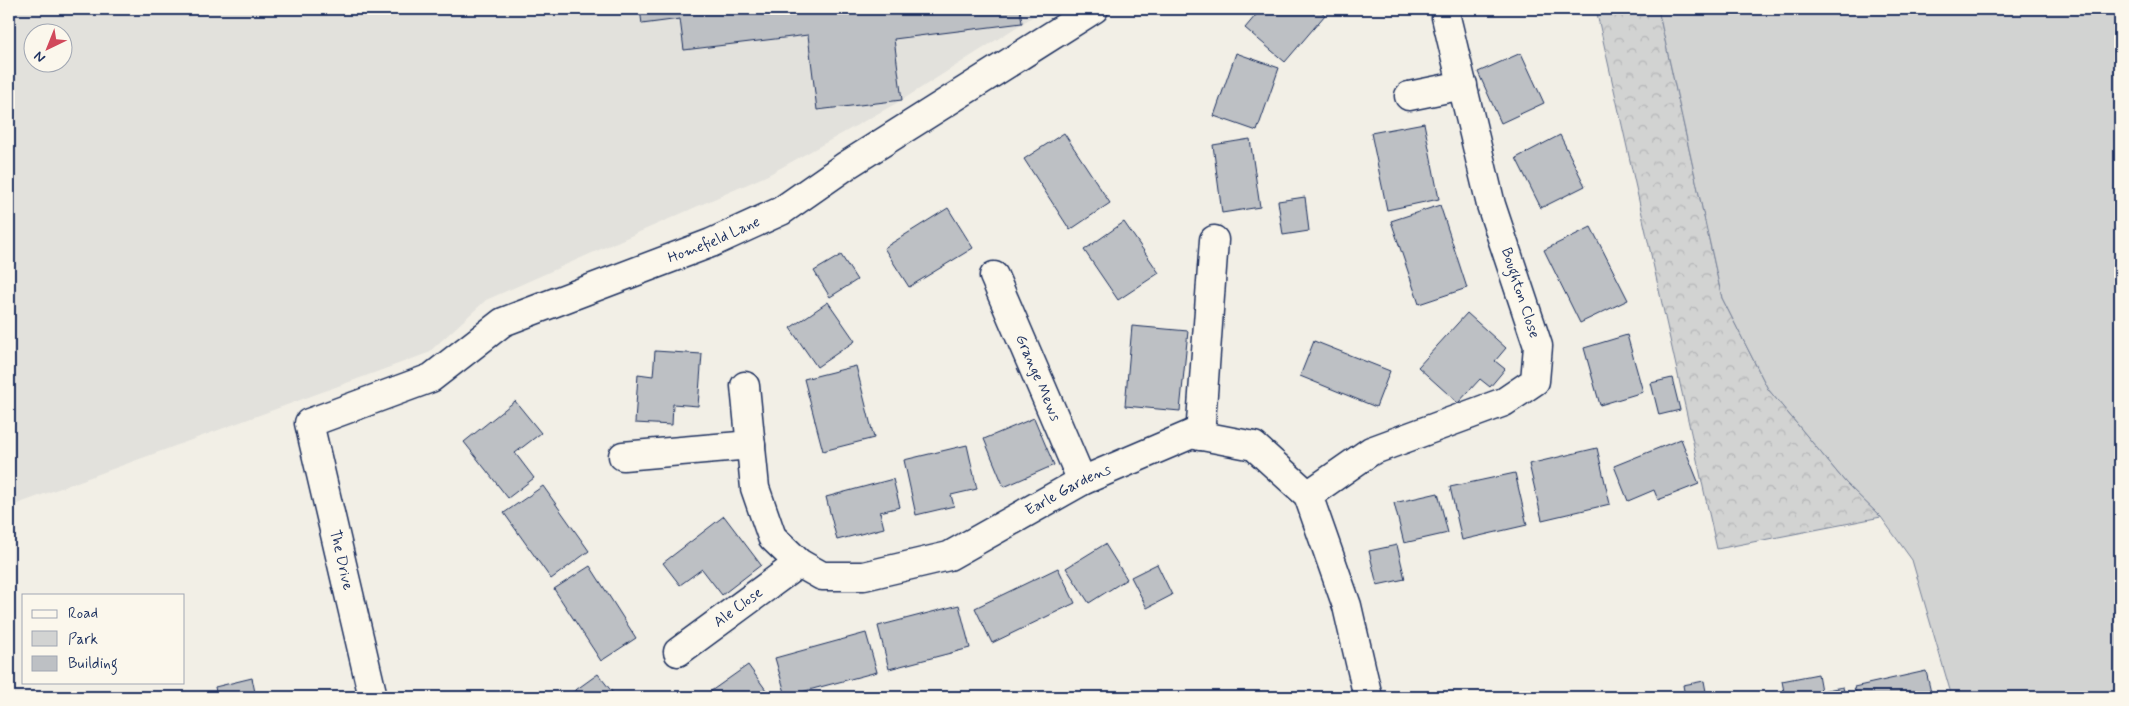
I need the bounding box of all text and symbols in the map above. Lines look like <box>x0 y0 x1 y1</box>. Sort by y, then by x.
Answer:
north arrow <box>22 22 72 72</box>
text: N <box>30 47 49 67</box>
street label: Homefield Lane <box>665 212 764 268</box>
street label: Boughton Close <box>1495 245 1544 341</box>
street label: Grange Mews <box>1010 332 1065 425</box>
street label: Earle Gardens <box>1022 460 1115 521</box>
street label: The Drive <box>324 528 358 592</box>
street label: Ale Close <box>710 583 767 632</box>
legend <box>22 594 185 684</box>
text: Road <box>68 604 98 624</box>
text: Park <box>68 630 98 650</box>
text: Building <box>68 654 118 675</box>

